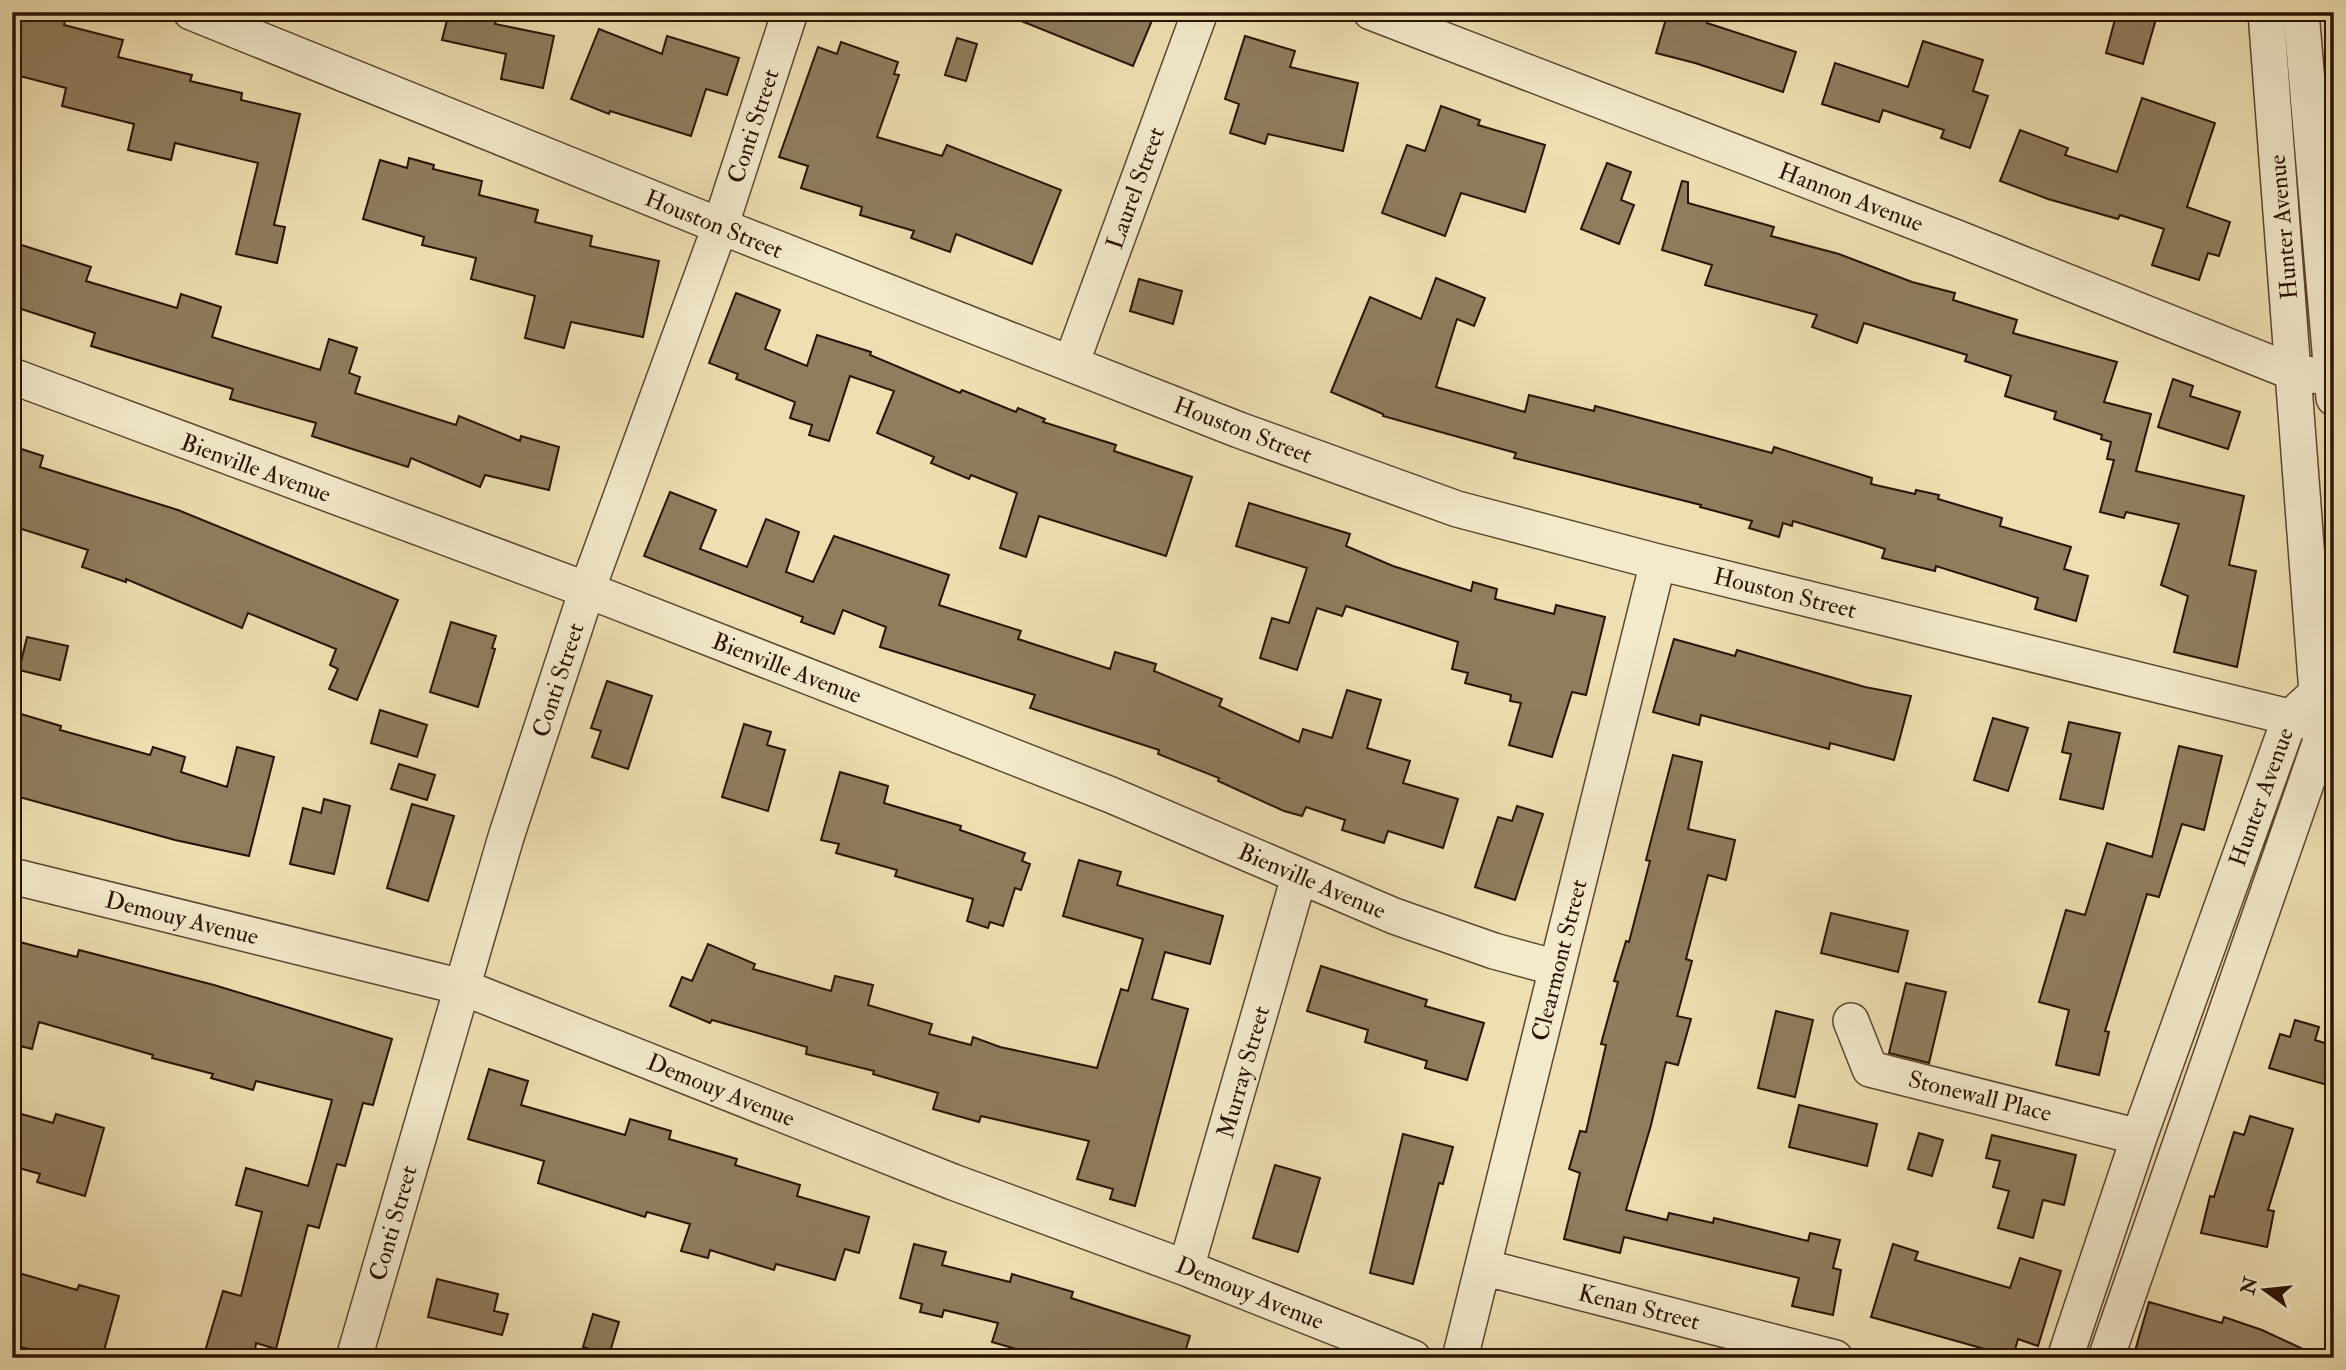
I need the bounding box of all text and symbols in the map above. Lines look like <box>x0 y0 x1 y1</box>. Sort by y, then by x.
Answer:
street label: Conti Street <box>720 65 787 187</box>
street label: Laurel Street <box>1099 123 1172 253</box>
street label: Hunter Avenue <box>2262 153 2305 301</box>
street label: Hannon Avenue <box>1774 156 1928 239</box>
street label: Houston Street <box>640 183 788 266</box>
street label: Houston Street <box>1169 390 1317 471</box>
street label: Bienville Avenue <box>177 427 335 510</box>
street label: Houston Street <box>1710 561 1860 626</box>
street label: Conti Street <box>525 619 592 741</box>
street label: Bienville Avenue <box>708 626 866 711</box>
street label: Hunter Avenue <box>2222 724 2301 871</box>
street label: Bienville Avenue <box>1233 836 1390 926</box>
street label: Clearmont Street <box>1524 876 1595 1044</box>
street label: Demouy Avenue <box>102 884 262 953</box>
street label: Murray Street <box>1210 1002 1277 1142</box>
street label: Demouy Avenue <box>642 1047 799 1134</box>
street label: Stonewall Place <box>1905 1064 2055 1129</box>
street label: Conti Street <box>362 1162 425 1284</box>
street label: Demouy Avenue <box>1171 1250 1328 1337</box>
north arrow <box>2230 1254 2300 1324</box>
text: N <box>2235 1274 2264 1298</box>
street label: Kenan Street <box>1575 1277 1703 1338</box>

